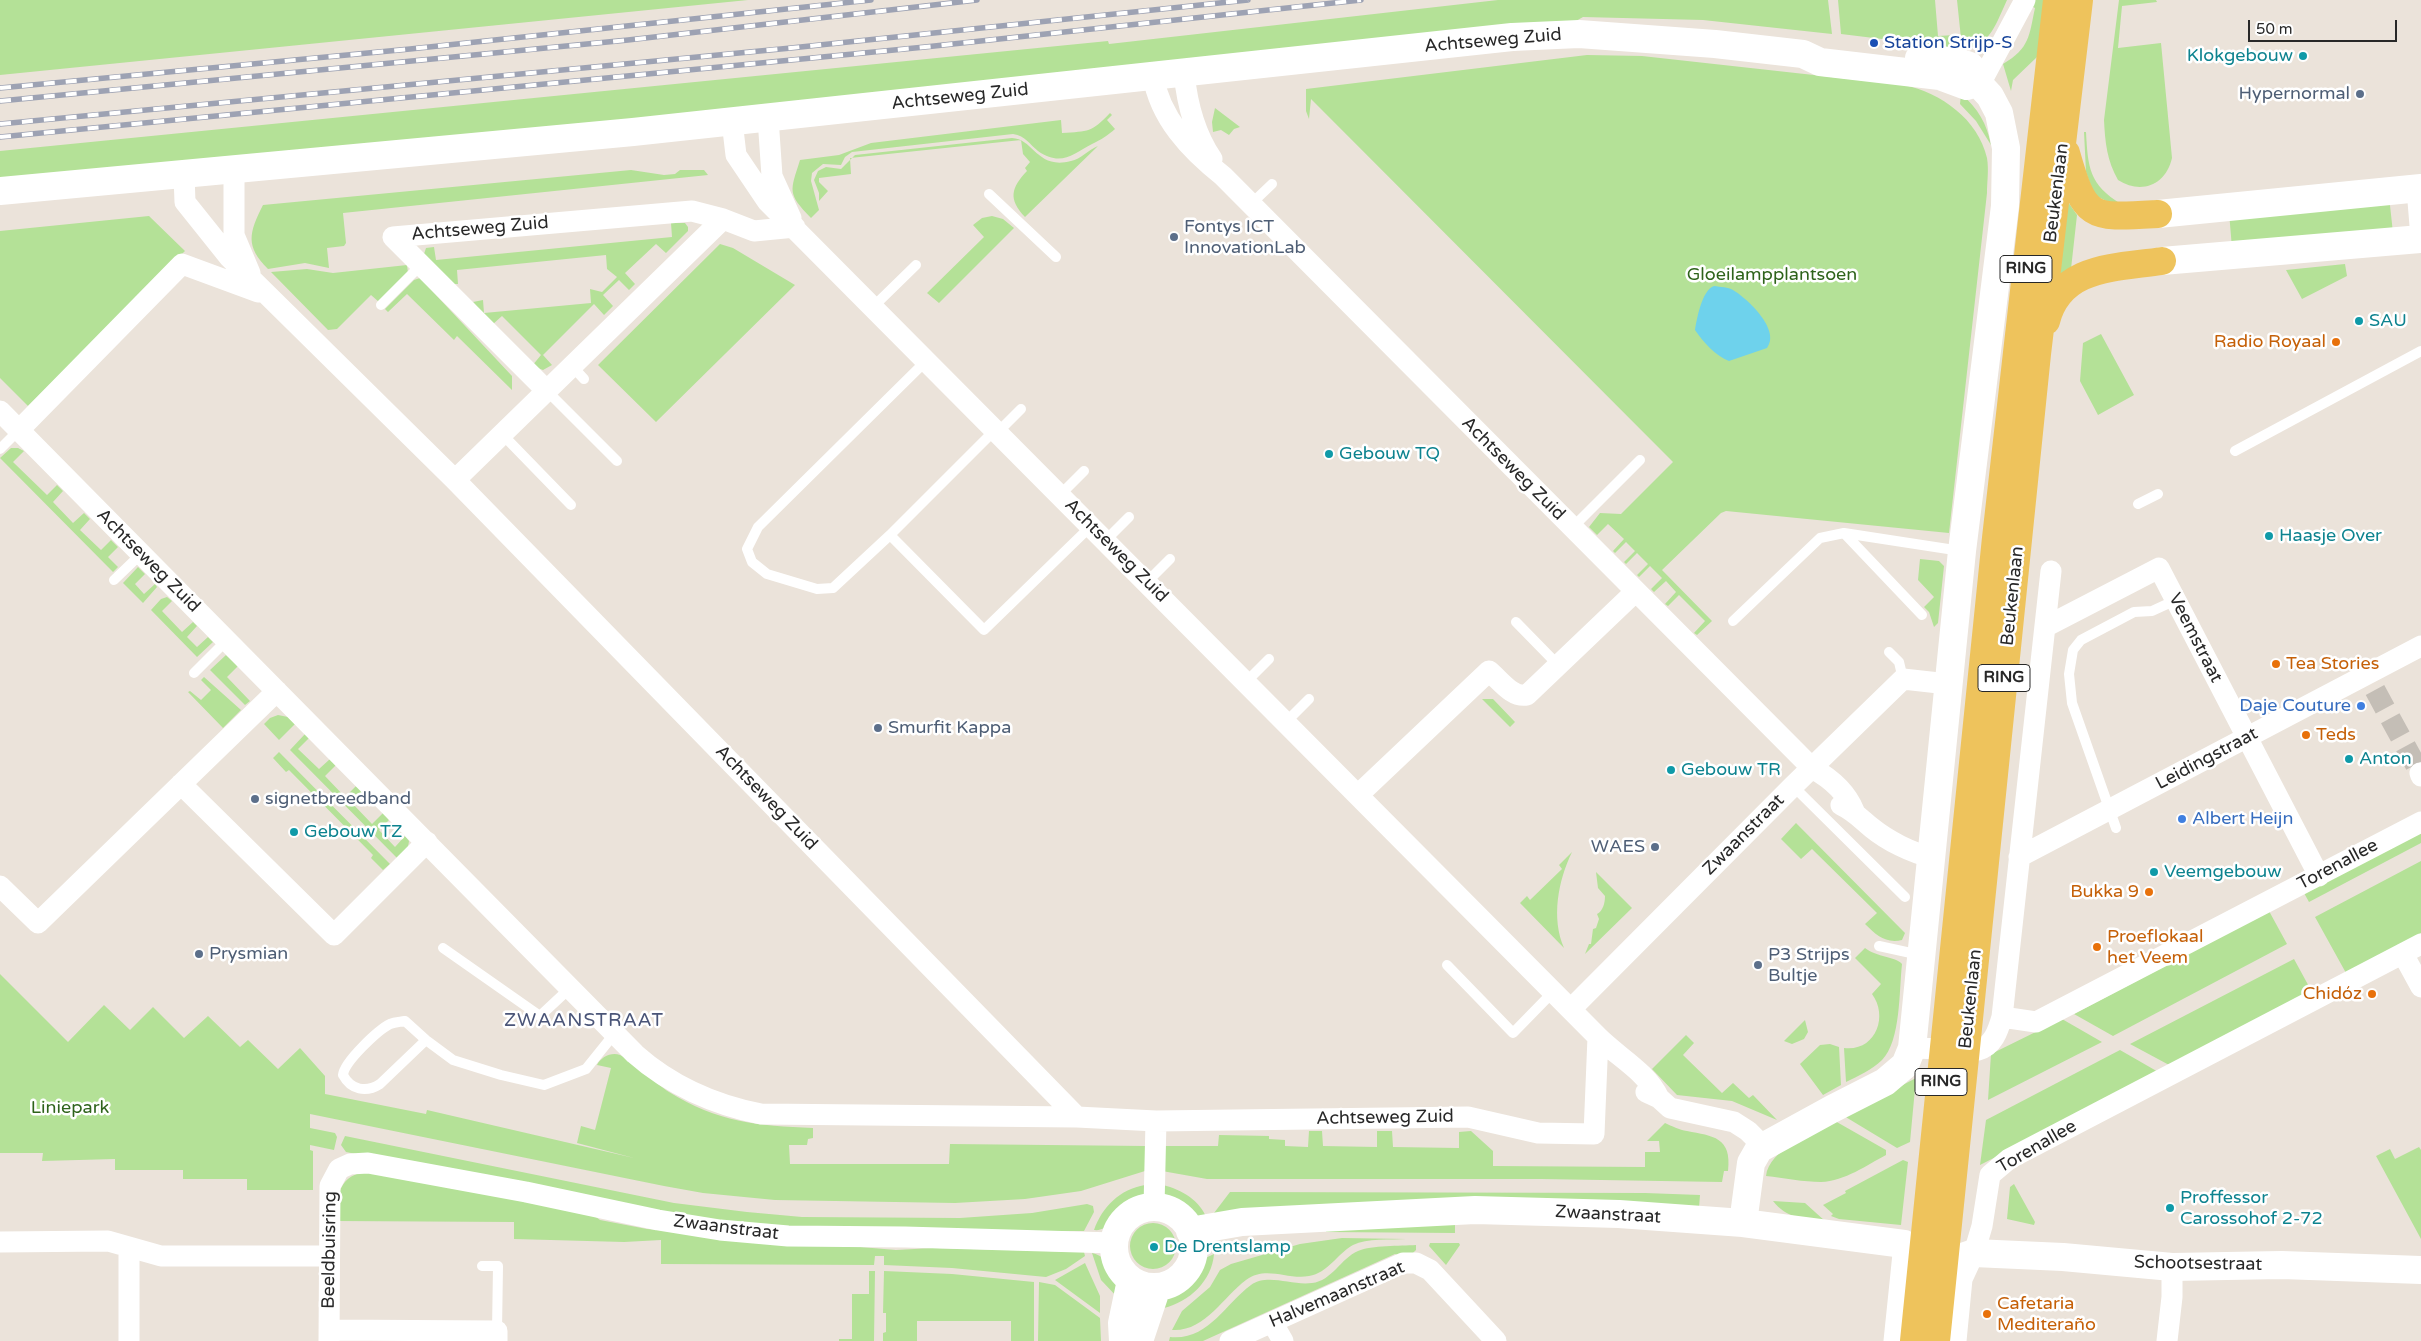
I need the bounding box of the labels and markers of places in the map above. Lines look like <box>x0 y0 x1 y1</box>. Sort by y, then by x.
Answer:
place label: Station Strijp-S <box>1884 32 2012 54</box>
marker: Station Strijp-S <box>1868 37 1880 49</box>
place label: Klokgebouw <box>2187 45 2293 67</box>
marker: Klokgebouw <box>2297 50 2309 62</box>
place label: Hypernormal <box>2239 83 2350 105</box>
marker: Hypernormal <box>2354 88 2366 100</box>
place label: Fontys ICT InnovationLab <box>1184 216 1306 258</box>
marker: Fontys ICT InnovationLab <box>1168 231 1180 243</box>
place label: SAU <box>2369 310 2407 332</box>
marker: SAU <box>2353 315 2365 327</box>
place label: Radio Royaal <box>2214 331 2326 353</box>
marker: Radio Royaal <box>2330 336 2342 348</box>
place label: Gebouw TQ <box>1339 443 1440 465</box>
marker: Gebouw TQ <box>1323 448 1335 460</box>
place label: Haasje Over <box>2279 525 2382 547</box>
marker: Haasje Over <box>2263 530 2275 542</box>
place label: Tea Stories <box>2286 653 2379 675</box>
marker: Tea Stories <box>2270 658 2282 670</box>
place label: Daje Couture <box>2239 695 2351 717</box>
marker: Daje Couture <box>2355 700 2367 712</box>
place label: Smurfit Kappa <box>888 717 1011 739</box>
marker: Smurfit Kappa <box>872 722 884 734</box>
place label: Teds <box>2316 724 2356 746</box>
marker: Teds <box>2300 729 2312 741</box>
place label: Anton <box>2359 748 2412 770</box>
marker: Anton <box>2343 753 2355 765</box>
place label: Gebouw TR <box>1681 759 1781 781</box>
marker: Gebouw TR <box>1665 764 1677 776</box>
place label: signetbreedband <box>265 788 411 810</box>
marker: signetbreedband <box>249 793 261 805</box>
place label: Albert Heijn <box>2192 808 2293 830</box>
marker: Albert Heijn <box>2176 813 2188 825</box>
place label: Gebouw TZ <box>304 821 402 843</box>
marker: Gebouw TZ <box>288 826 300 838</box>
place label: WAES <box>1591 836 1645 858</box>
marker: WAES <box>1649 841 1661 853</box>
place label: Veemgebouw <box>2164 861 2281 883</box>
marker: Veemgebouw <box>2148 866 2160 878</box>
place label: Bukka 9 <box>2070 881 2139 903</box>
marker: Bukka 9 <box>2143 886 2155 898</box>
place label: Proeflokaal het Veem <box>2107 926 2203 969</box>
marker: Proeflokaal het Veem <box>2091 941 2103 953</box>
place label: Prysmian <box>209 943 288 965</box>
place label: P3 Strijps Bultje <box>1768 944 1850 986</box>
marker: Prysmian <box>193 948 205 960</box>
marker: P3 Strijps Bultje <box>1752 959 1764 971</box>
place label: Chidóz <box>2303 983 2362 1005</box>
marker: Chidóz <box>2366 988 2378 1000</box>
place label: Proffessor Carossohof 2-72 <box>2180 1187 2323 1230</box>
marker: Proffessor Carossohof 2-72 <box>2164 1202 2176 1214</box>
place label: De Drentslamp <box>1164 1236 1291 1258</box>
marker: De Drentslamp <box>1148 1241 1160 1253</box>
place label: Cafetaria Mediteraño <box>1997 1293 2096 1336</box>
marker: Cafetaria Mediteraño <box>1981 1308 1993 1320</box>

